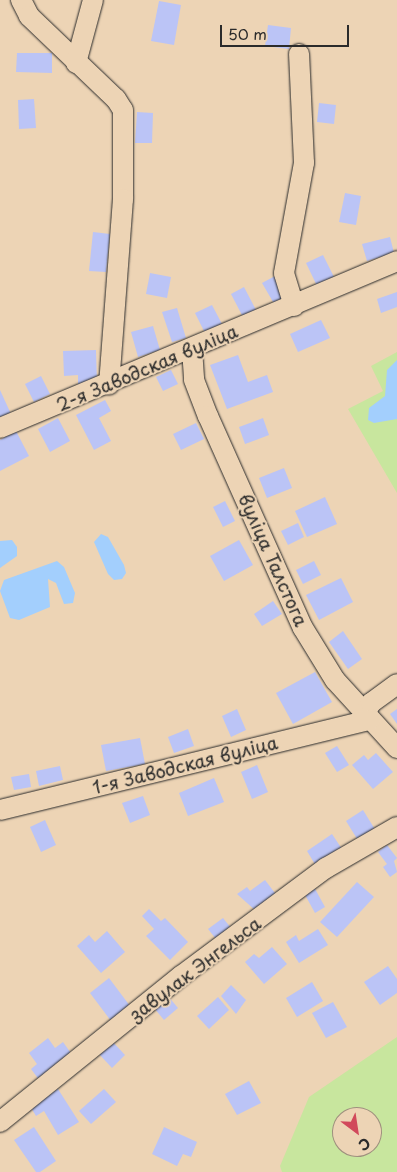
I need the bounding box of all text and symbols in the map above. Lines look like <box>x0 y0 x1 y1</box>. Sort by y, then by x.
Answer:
scale bar <box>222 15 351 47</box>
text: 50 m <box>228 22 267 45</box>
street label: 2-я Заводская вуліца <box>53 320 241 416</box>
street label: вуліца Талстога <box>234 491 312 629</box>
street label: 1-я Заводская вуліца <box>90 731 280 799</box>
street label: завулак Энгельса <box>125 913 265 1025</box>
north arrow <box>332 1107 382 1157</box>
text: С <box>355 1133 374 1156</box>

